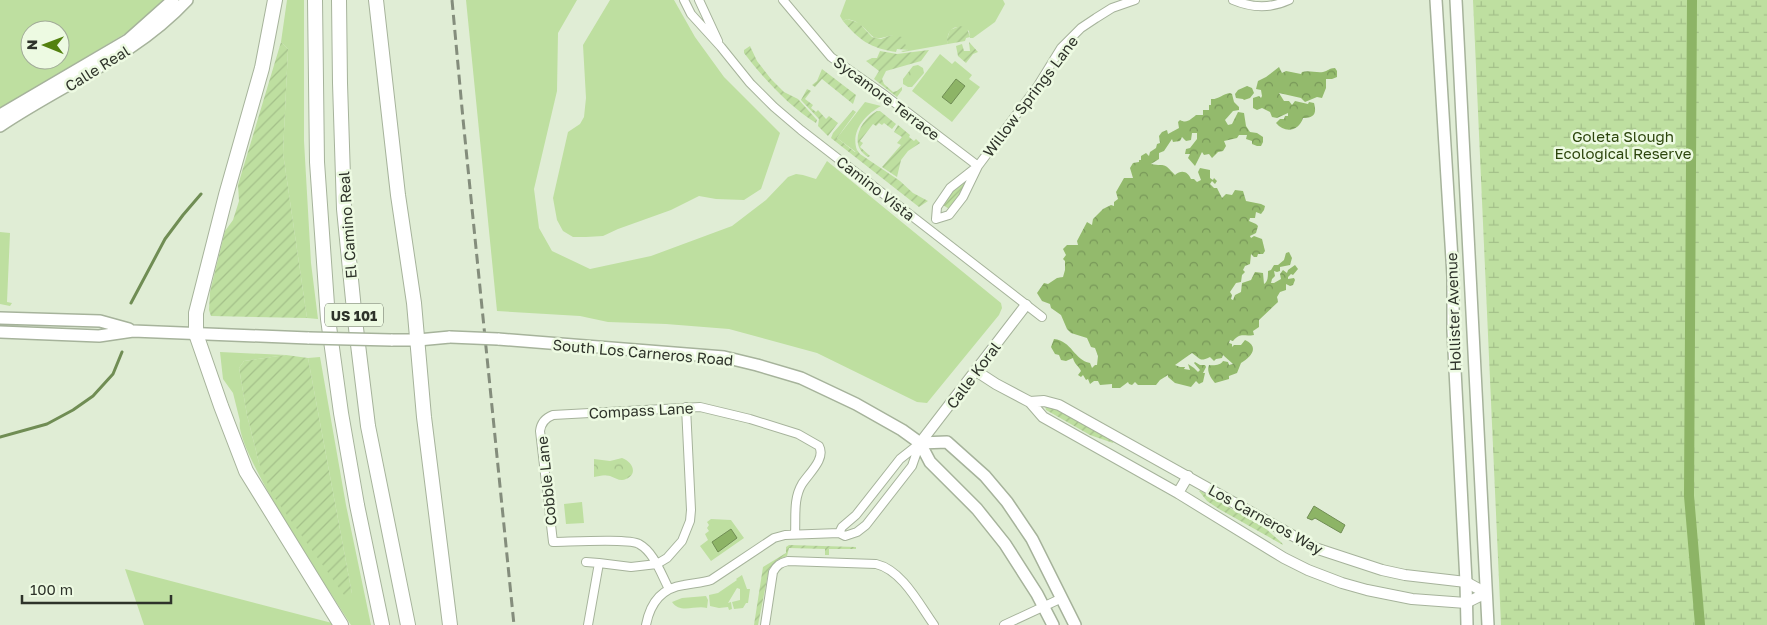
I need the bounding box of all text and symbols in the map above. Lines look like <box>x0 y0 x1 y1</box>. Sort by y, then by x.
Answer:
north arrow <box>20 20 70 70</box>
street label: Willow Springs Lane <box>979 32 1081 160</box>
text: N <box>23 39 40 50</box>
street label: Calle Real <box>61 41 133 95</box>
street label: Sycamore Terrace <box>830 52 944 144</box>
park label: Goleta Slough Ecological Reserve <box>1555 127 1692 162</box>
street label: Camino Vista <box>833 152 919 224</box>
street label: El Camino Real <box>334 170 360 279</box>
street label: Hollister Avenue <box>1442 252 1464 372</box>
road number: US 101 <box>325 304 383 326</box>
street label: South Los Carneros Road <box>552 335 734 369</box>
street label: Calle Koral <box>942 338 1004 412</box>
street label: Compass Lane <box>588 398 694 422</box>
street label: Cobble Lane <box>532 435 560 527</box>
street label: Los Carneros Way <box>1206 480 1327 558</box>
scale bar <box>22 572 171 604</box>
text: 100 m <box>30 580 73 598</box>

